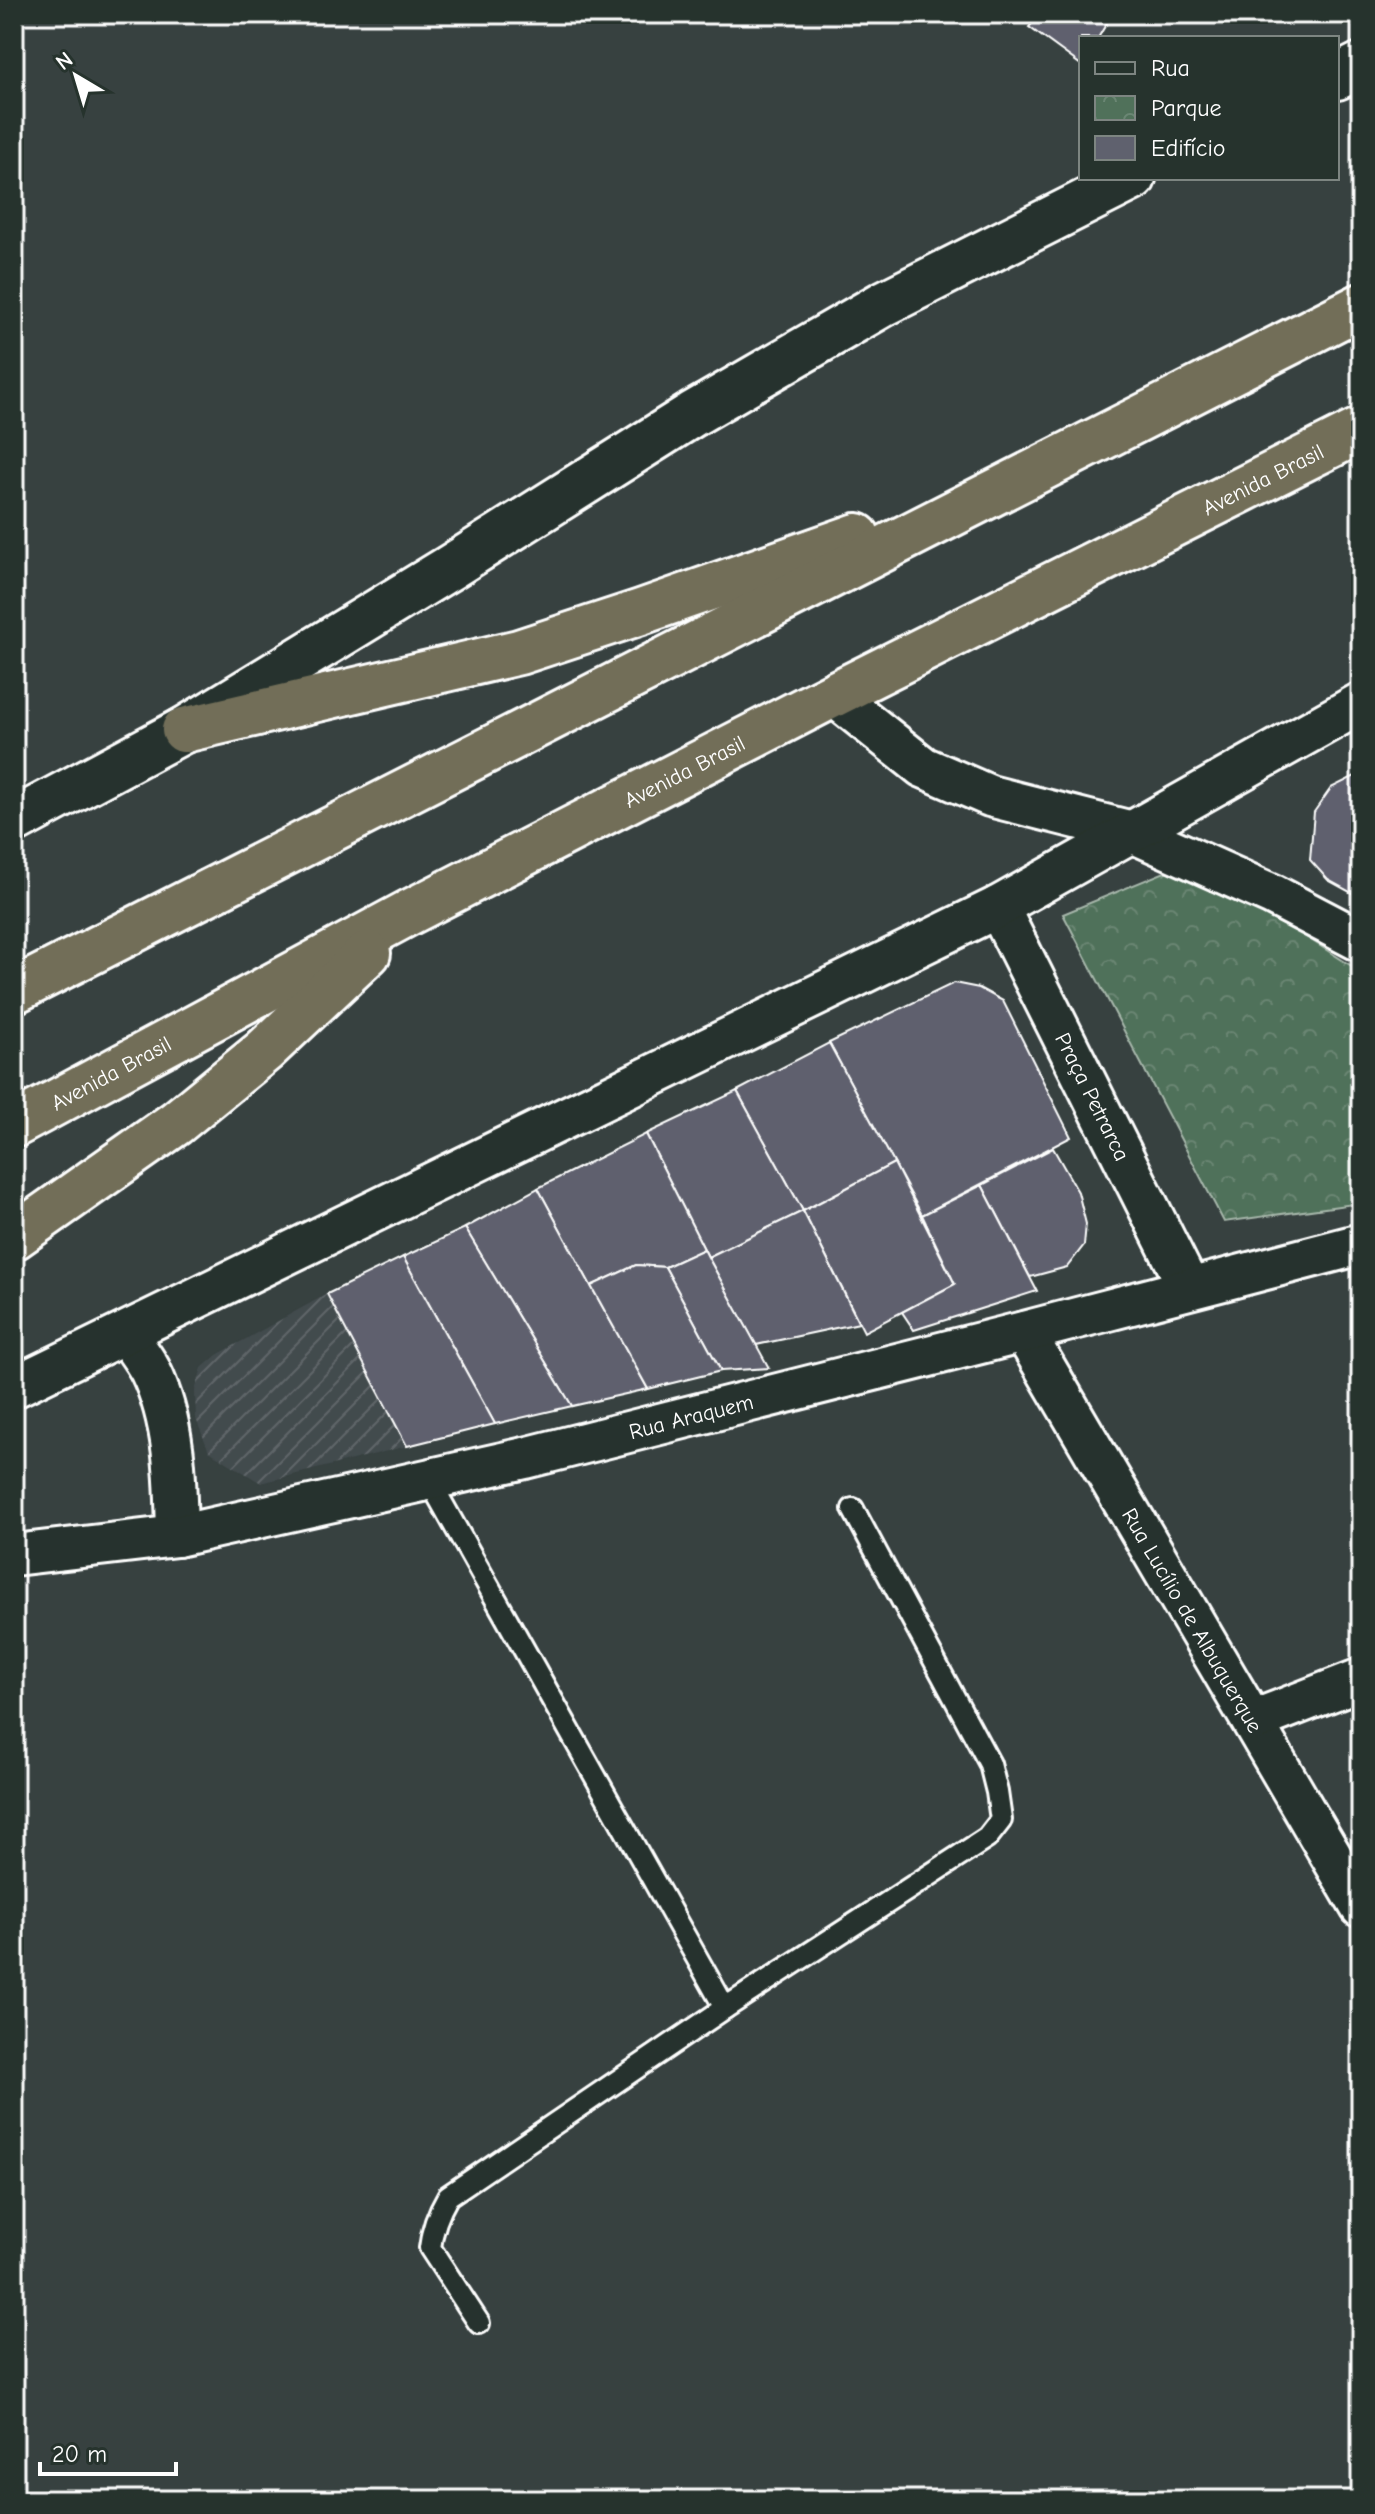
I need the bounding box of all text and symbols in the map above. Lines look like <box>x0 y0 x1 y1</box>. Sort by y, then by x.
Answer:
north arrow <box>36 36 116 116</box>
legend <box>1079 36 1339 180</box>
text: N <box>51 46 78 76</box>
text: Rua <box>1151 54 1190 82</box>
text: Parque <box>1151 94 1222 122</box>
text: Edifício <box>1151 134 1226 162</box>
street label: Avenida Brasil <box>1198 439 1328 521</box>
street label: Avenida Brasil <box>620 730 750 814</box>
street label: Praça Petrarca <box>1049 1029 1135 1165</box>
street label: Avenida Brasil <box>47 1031 176 1117</box>
street label: Rua Araquem <box>626 1389 756 1445</box>
street label: Rua Lucílio de Albuquerque <box>1116 1504 1268 1738</box>
scale bar <box>40 2426 176 2476</box>
text: 20 m <box>52 2440 107 2468</box>

